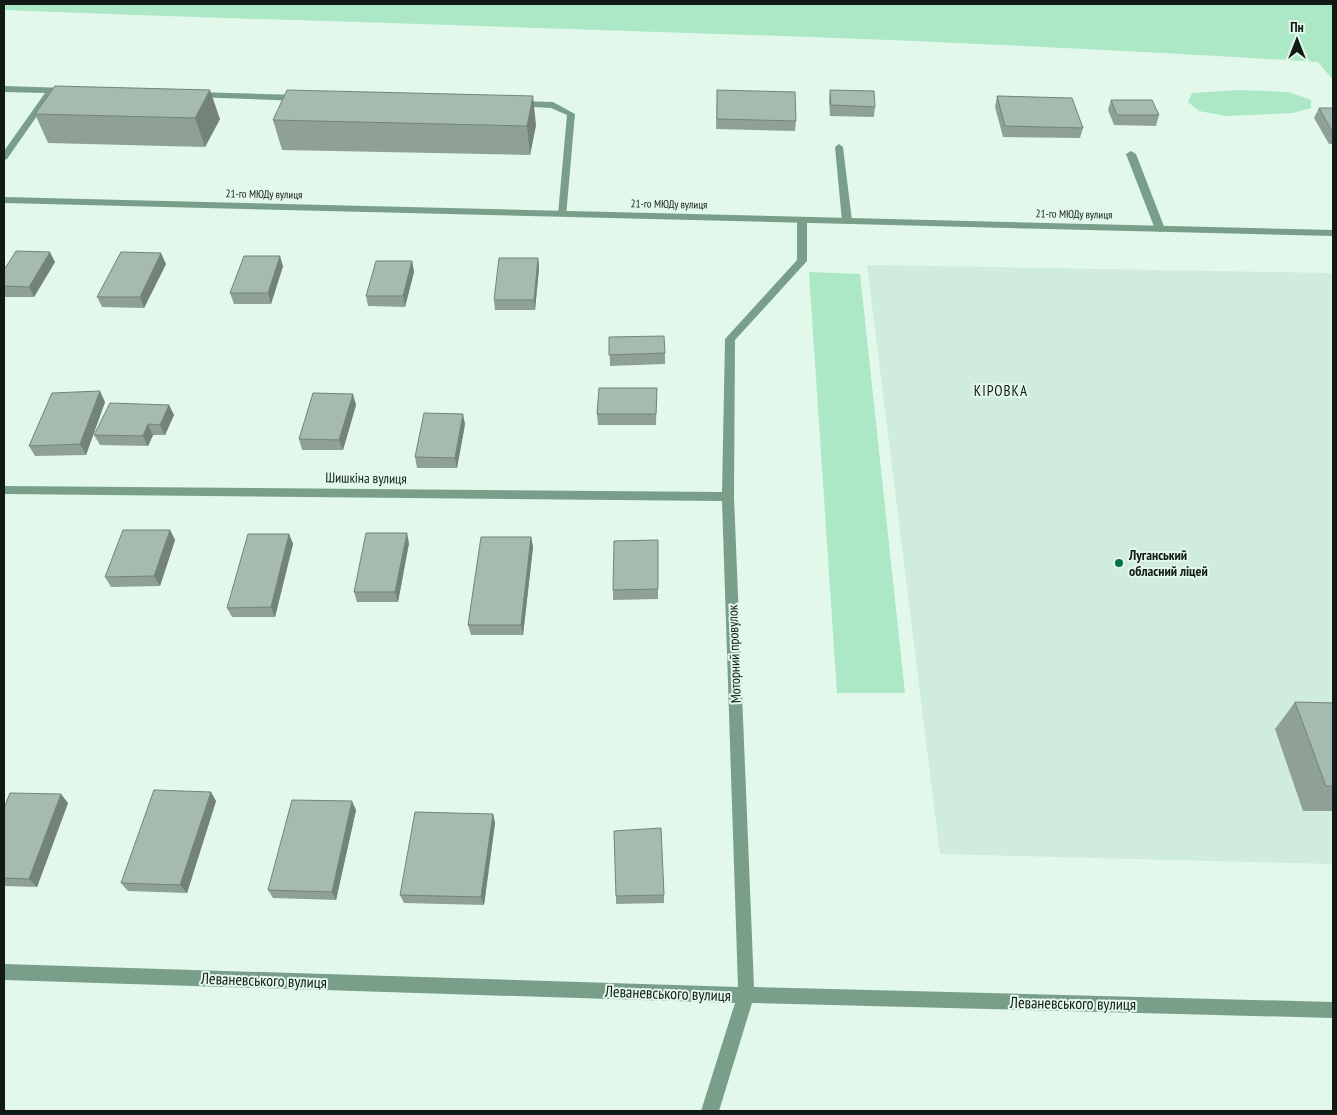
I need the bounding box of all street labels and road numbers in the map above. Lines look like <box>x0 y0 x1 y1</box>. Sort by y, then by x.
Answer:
street label: 21-го МЮДу вулиця <box>226 186 302 202</box>
street label: 21-го МЮДу вулиця <box>631 196 707 212</box>
street label: 21-го МЮДу вулиця <box>1036 206 1112 222</box>
street label: Шишкіна вулиця <box>325 468 407 488</box>
street label: Моторний провулок <box>723 604 745 704</box>
street label: Леваневського вулиця <box>200 968 327 992</box>
street label: Леваневського вулиця <box>604 981 731 1005</box>
street label: Леваневського вулиця <box>1009 992 1136 1014</box>

